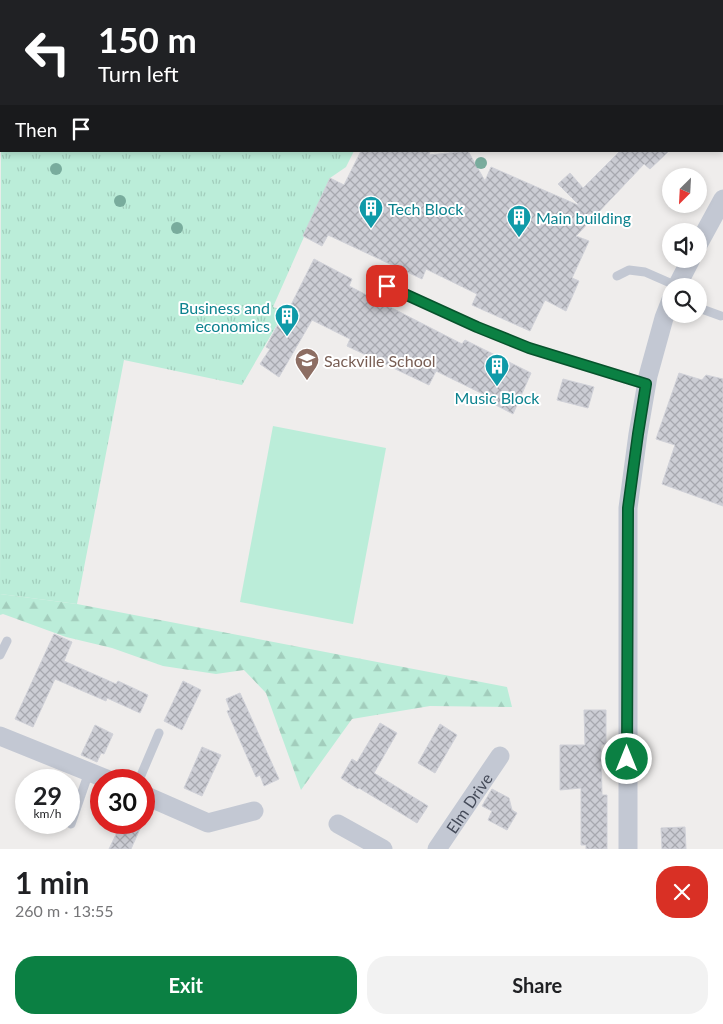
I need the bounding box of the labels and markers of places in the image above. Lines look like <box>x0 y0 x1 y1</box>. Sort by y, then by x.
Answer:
building icon: Tech Block <box>358 195 384 229</box>
place label: Tech Block <box>388 199 464 218</box>
building icon: Main building <box>506 204 532 238</box>
place label: Main building <box>536 208 631 227</box>
pin <box>366 265 408 307</box>
place label: Business and economics <box>179 298 270 335</box>
building icon: Business and economics <box>274 303 300 337</box>
school or university icon: Sackville School <box>294 347 320 381</box>
place label: Sackville School <box>324 351 436 370</box>
building icon: Music Block <box>484 353 510 387</box>
place label: Music Block <box>455 388 540 407</box>

